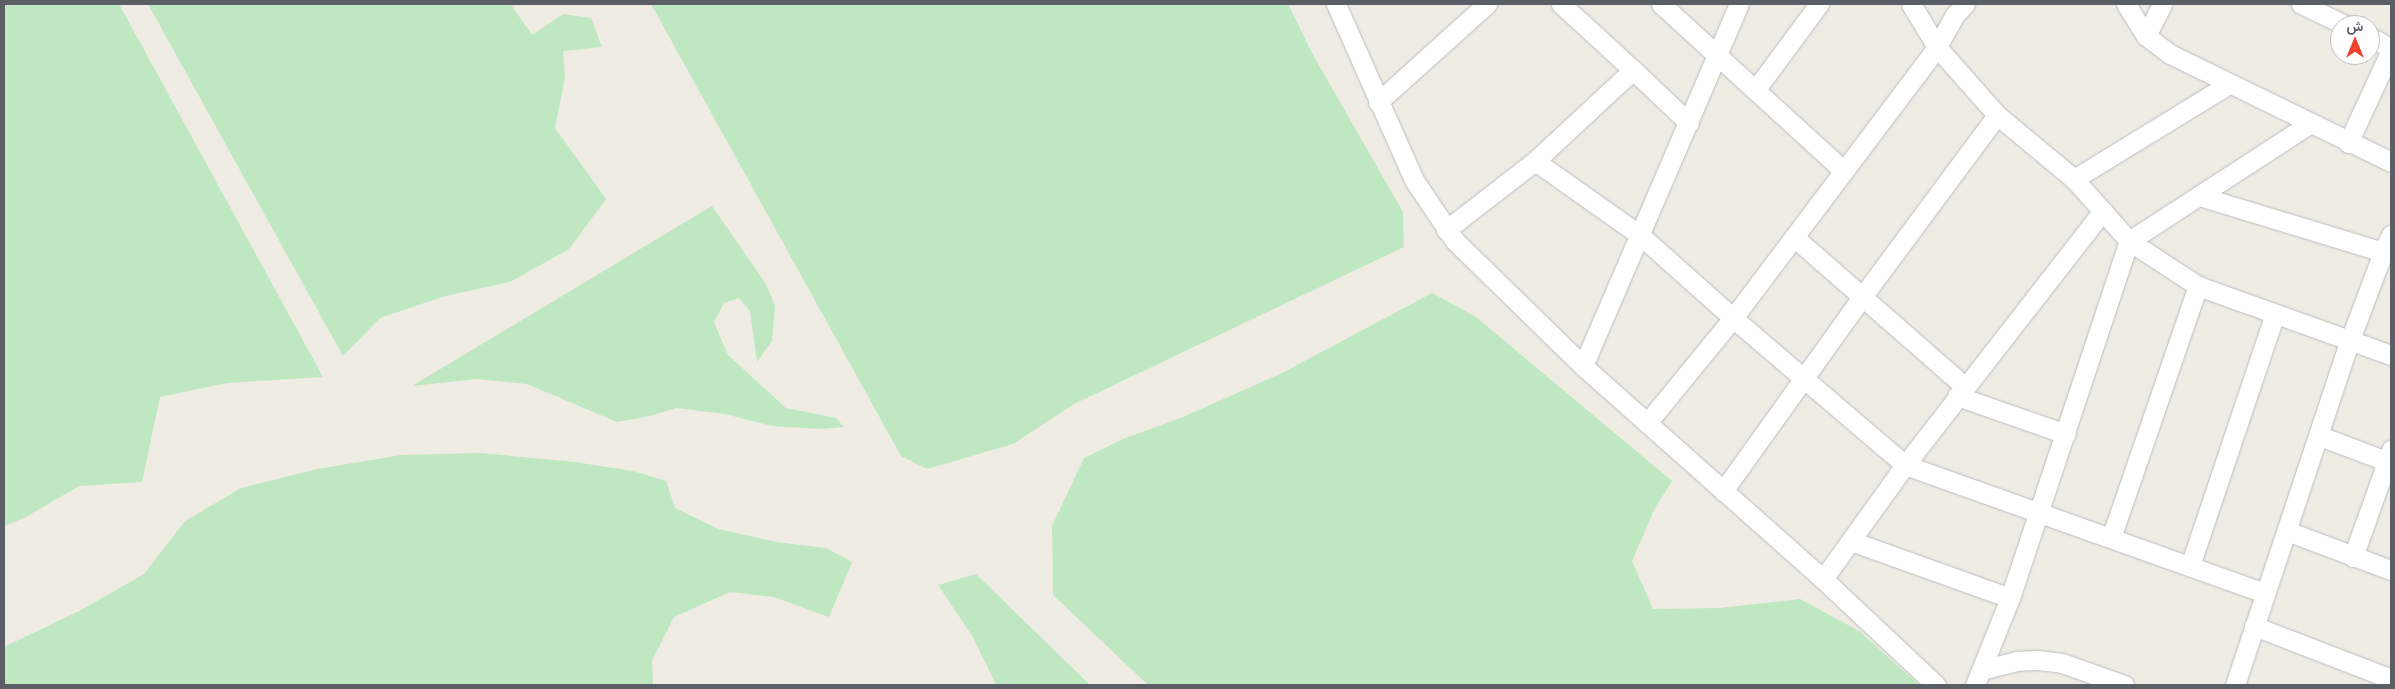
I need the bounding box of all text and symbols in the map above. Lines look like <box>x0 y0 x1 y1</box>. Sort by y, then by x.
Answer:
north arrow <box>2330 15 2380 65</box>
text: ش <box>2347 17 2363 35</box>

